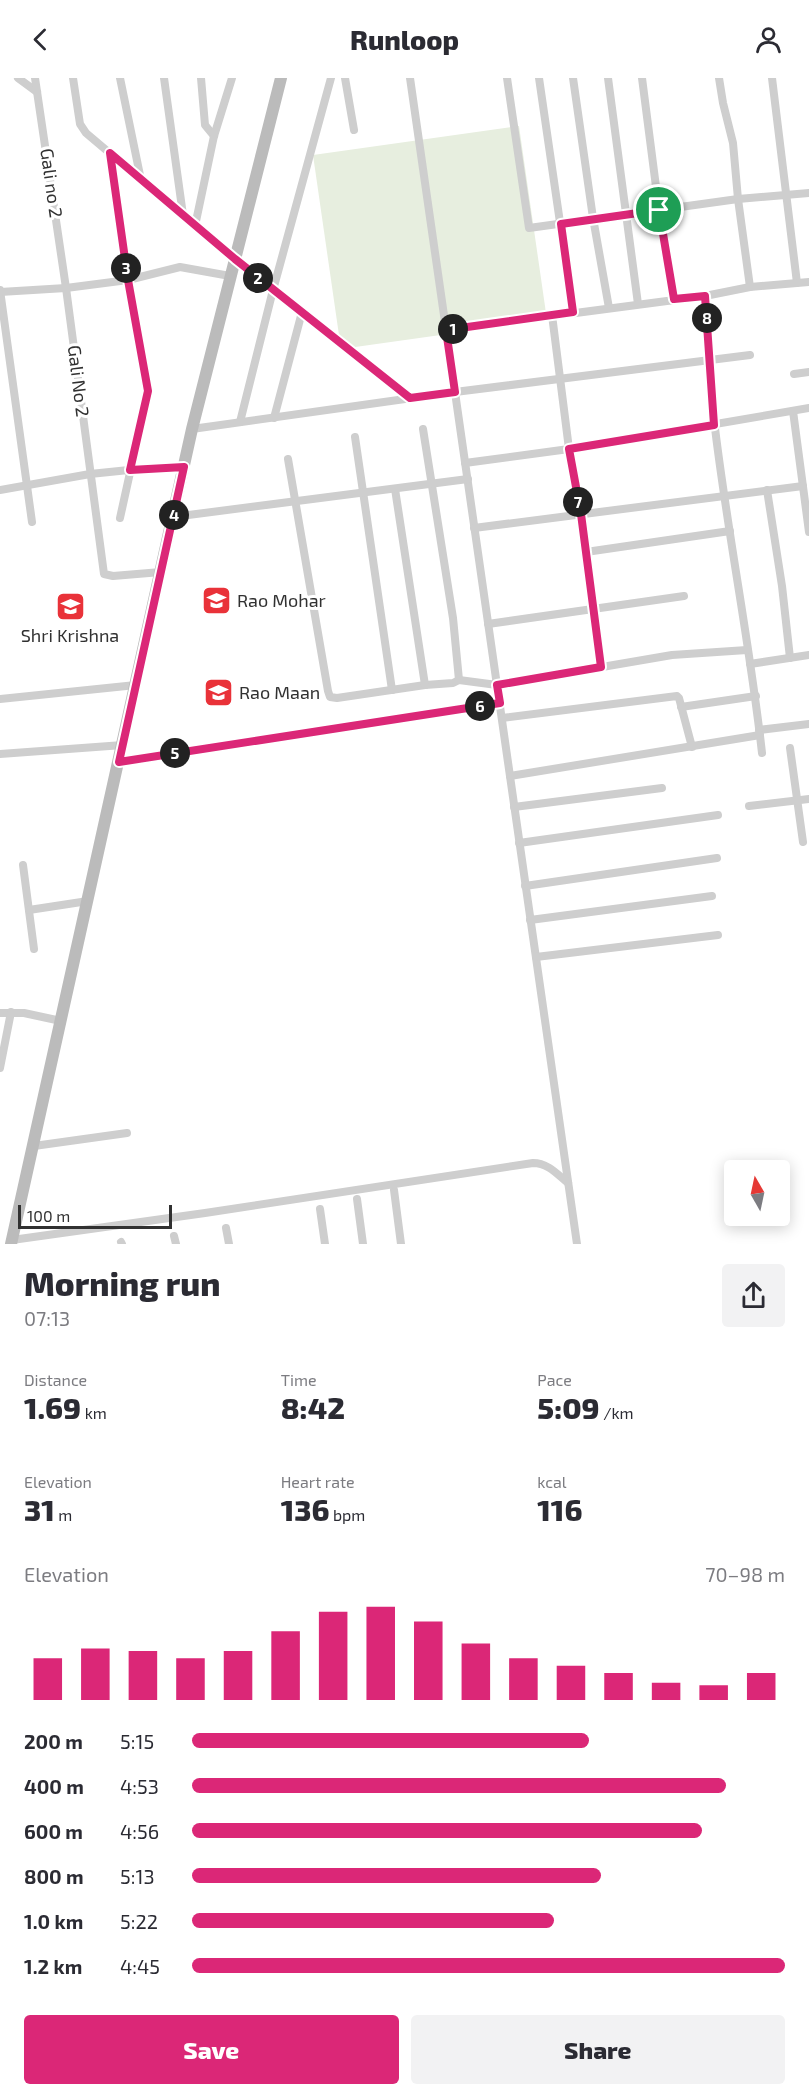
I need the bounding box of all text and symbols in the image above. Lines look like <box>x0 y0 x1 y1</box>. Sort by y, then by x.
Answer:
icon: back <box>24 23 57 56</box>
text: Runloop <box>350 23 459 55</box>
icon: person <box>752 23 785 56</box>
street label: Gali no 2 <box>36 147 68 219</box>
pin <box>633 184 684 235</box>
icon: arrive <box>642 193 675 226</box>
pin: 3 <box>111 253 141 283</box>
text: 3 <box>121 258 131 277</box>
pin: 2 <box>243 263 273 293</box>
text: 2 <box>253 268 263 287</box>
pin: 8 <box>692 303 722 333</box>
text: 8 <box>702 308 712 327</box>
pin: 1 <box>438 314 468 344</box>
text: 1 <box>450 319 456 338</box>
street label: Gali No 2 <box>64 344 94 418</box>
pin: 7 <box>563 487 593 517</box>
text: 7 <box>574 492 582 511</box>
pin: 4 <box>159 500 189 530</box>
text: 4 <box>169 505 179 524</box>
school or university icon: Rao Mohar <box>200 585 232 617</box>
place label: Rao Mohar <box>237 589 326 611</box>
school or university icon: Shri Krishna <box>54 591 86 623</box>
place label: Shri Krishna <box>21 624 119 646</box>
school or university icon: Rao Maan <box>202 677 234 709</box>
place label: Rao Maan <box>239 681 320 703</box>
pin: 6 <box>465 691 495 721</box>
text: 6 <box>475 696 485 715</box>
pin: 5 <box>160 738 190 768</box>
text: 5 <box>171 743 179 762</box>
north arrow <box>724 1160 790 1226</box>
map controls <box>724 1160 790 1226</box>
scale bar <box>18 1202 172 1230</box>
text: 100 m <box>27 1206 70 1225</box>
text: Morning run <box>24 1263 221 1303</box>
button: share <box>722 1264 785 1327</box>
text: 07:13 <box>24 1306 70 1330</box>
text: Distance <box>24 1370 87 1389</box>
text: Time <box>281 1370 317 1389</box>
text: Pace <box>537 1370 572 1389</box>
text: 1.69 <box>24 1389 81 1425</box>
text: 8:42 <box>281 1389 345 1425</box>
text: 5:09 <box>537 1389 600 1425</box>
text: km <box>81 1403 107 1422</box>
text: /km <box>600 1403 634 1422</box>
text: Elevation <box>24 1472 92 1491</box>
text: Heart rate <box>281 1472 355 1491</box>
text: kcal <box>537 1472 567 1491</box>
text: 31 <box>24 1491 55 1527</box>
text: 136 <box>281 1491 329 1527</box>
text: 116 <box>537 1491 582 1527</box>
text: m <box>55 1505 72 1524</box>
text: bpm <box>329 1505 365 1524</box>
text: Elevation <box>24 1562 109 1586</box>
text: 70–98 m <box>705 1562 785 1586</box>
text: 200 m <box>24 1729 83 1753</box>
text: 5:15 <box>120 1729 154 1753</box>
text: 400 m <box>24 1774 84 1798</box>
text: 4:53 <box>120 1774 159 1798</box>
text: 600 m <box>24 1819 83 1843</box>
text: 4:56 <box>120 1819 159 1843</box>
text: 800 m <box>24 1864 84 1888</box>
text: 5:13 <box>120 1864 155 1888</box>
text: 1.0 km <box>24 1909 83 1933</box>
text: 5:22 <box>120 1909 158 1933</box>
text: 1.2 km <box>24 1954 82 1978</box>
text: 4:45 <box>120 1954 160 1978</box>
button: Save <box>24 2015 399 2084</box>
button: Share <box>411 2015 785 2084</box>

